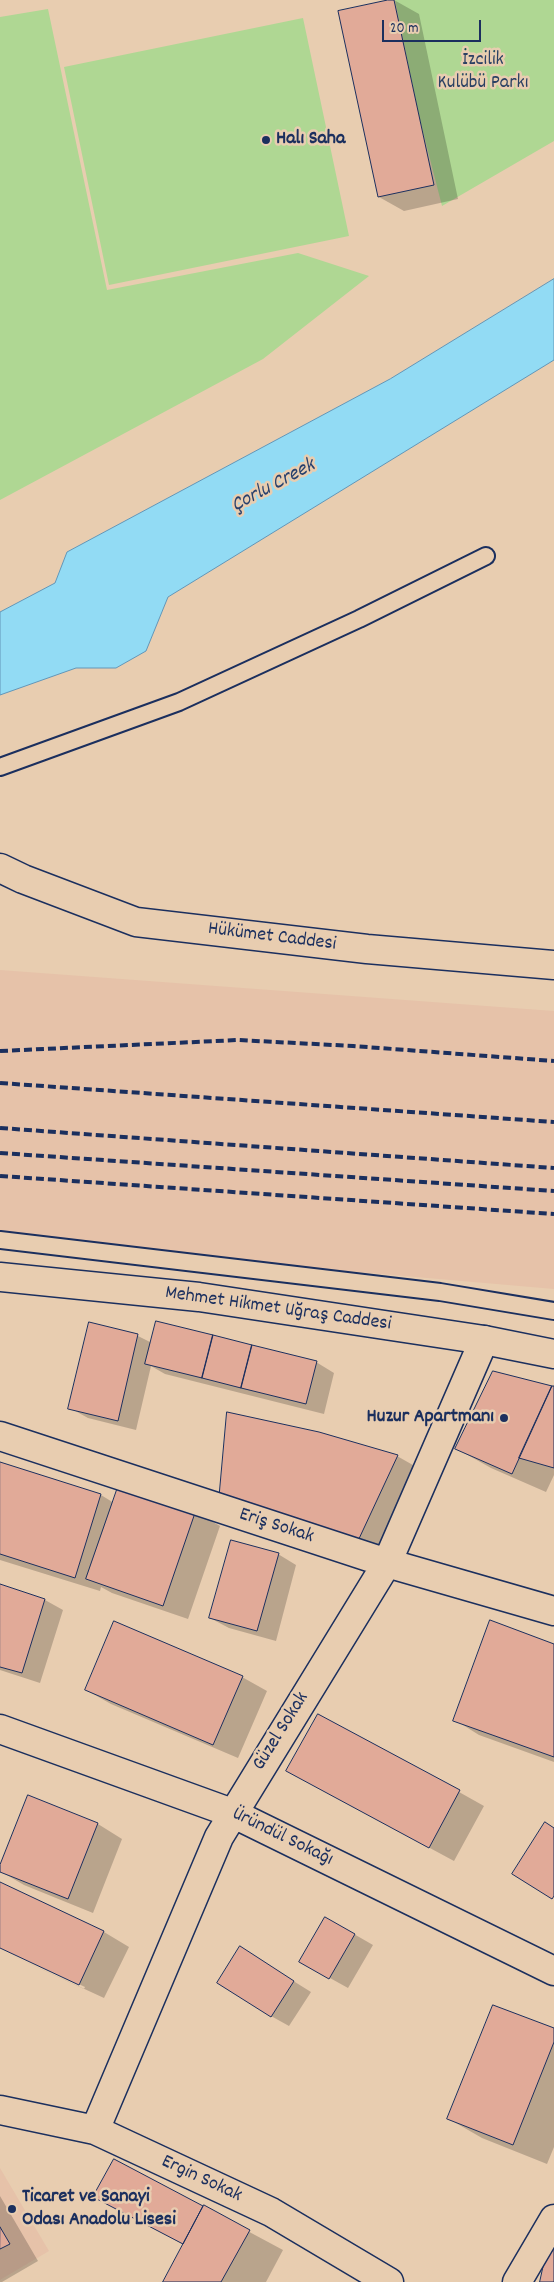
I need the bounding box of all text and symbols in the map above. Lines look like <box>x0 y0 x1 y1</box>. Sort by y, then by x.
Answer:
scale bar <box>384 10 483 42</box>
text: 20 m <box>390 18 418 40</box>
park label: İzcilik Kulübü Parkı <box>438 49 528 96</box>
place label: Halı Saha <box>276 128 345 152</box>
marker: Halı Saha <box>260 134 272 146</box>
water label: Çorlu Creek <box>228 455 320 519</box>
street label: Hükümet Caddesi <box>206 918 338 958</box>
street label: Mehmet Hikmet Uğraş Caddesi <box>163 1282 393 1338</box>
place label: Huzur Apartmanı <box>367 1406 494 1430</box>
marker: Huzur Apartmanı <box>498 1412 510 1424</box>
street label: Eriş Sokak <box>236 1504 316 1550</box>
street label: Güzel Sokak <box>249 1688 315 1776</box>
street label: Üründül Sokağı <box>228 1803 336 1873</box>
street label: Ergin Sokak <box>157 2151 245 2209</box>
place label: Ticaret ve Sanayi Odası Anadolu Lisesi <box>22 2186 176 2233</box>
marker: Ticaret ve Sanayi Odası Anadolu Lisesi <box>6 2203 18 2215</box>

